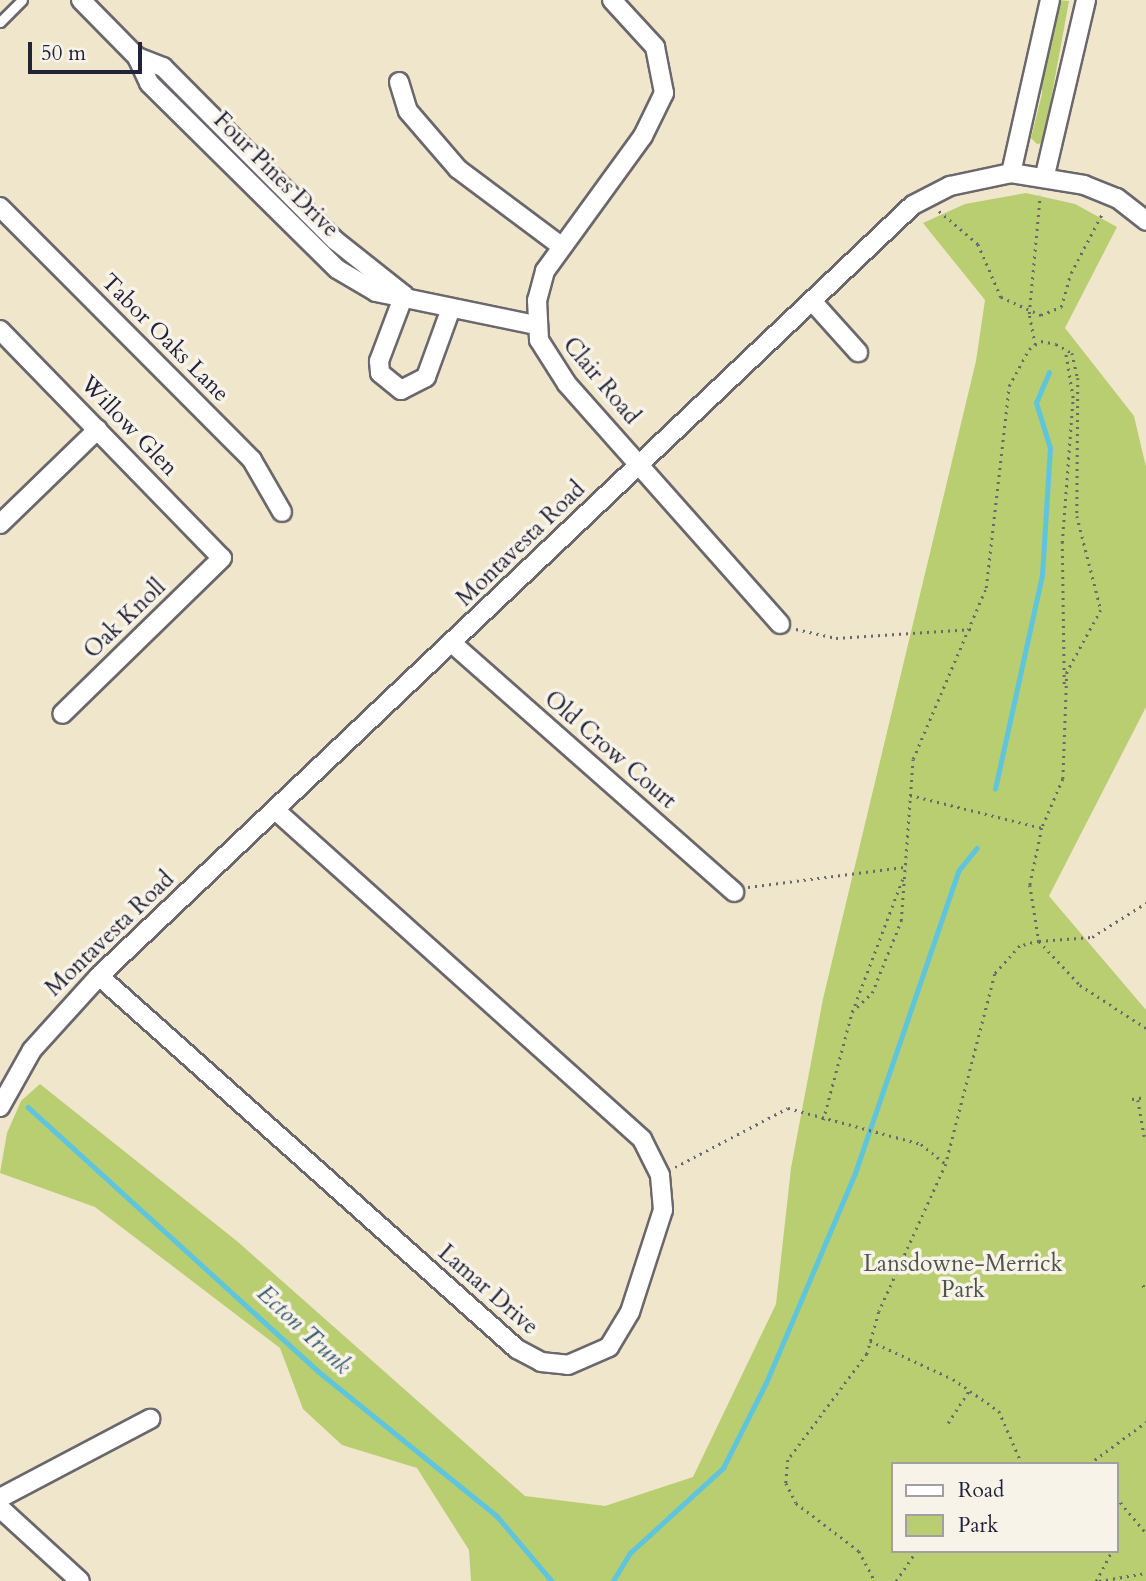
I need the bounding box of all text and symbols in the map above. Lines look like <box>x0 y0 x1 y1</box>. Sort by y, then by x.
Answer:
scale bar <box>32 28 145 72</box>
text: 50 m <box>41 39 86 68</box>
street label: Four Pines Drive <box>208 107 344 243</box>
street label: Tabor Oaks Lane <box>95 268 235 408</box>
street label: Clair Road <box>557 332 645 430</box>
street label: Willow Glen <box>75 370 183 482</box>
street label: Montavesta Road <box>451 476 591 612</box>
street label: Oak Knoll <box>79 573 171 665</box>
street label: Old Crow Court <box>539 685 681 815</box>
street label: Montavesta Road <box>40 866 180 1002</box>
street label: Lamar Drive <box>432 1239 544 1341</box>
park label: Lansdowne-Merrick Park <box>863 1250 1063 1304</box>
water label: Ecton Trunk <box>251 1279 357 1381</box>
legend <box>890 1462 1118 1553</box>
text: Road <box>958 1476 1004 1505</box>
text: Park <box>958 1511 998 1540</box>

